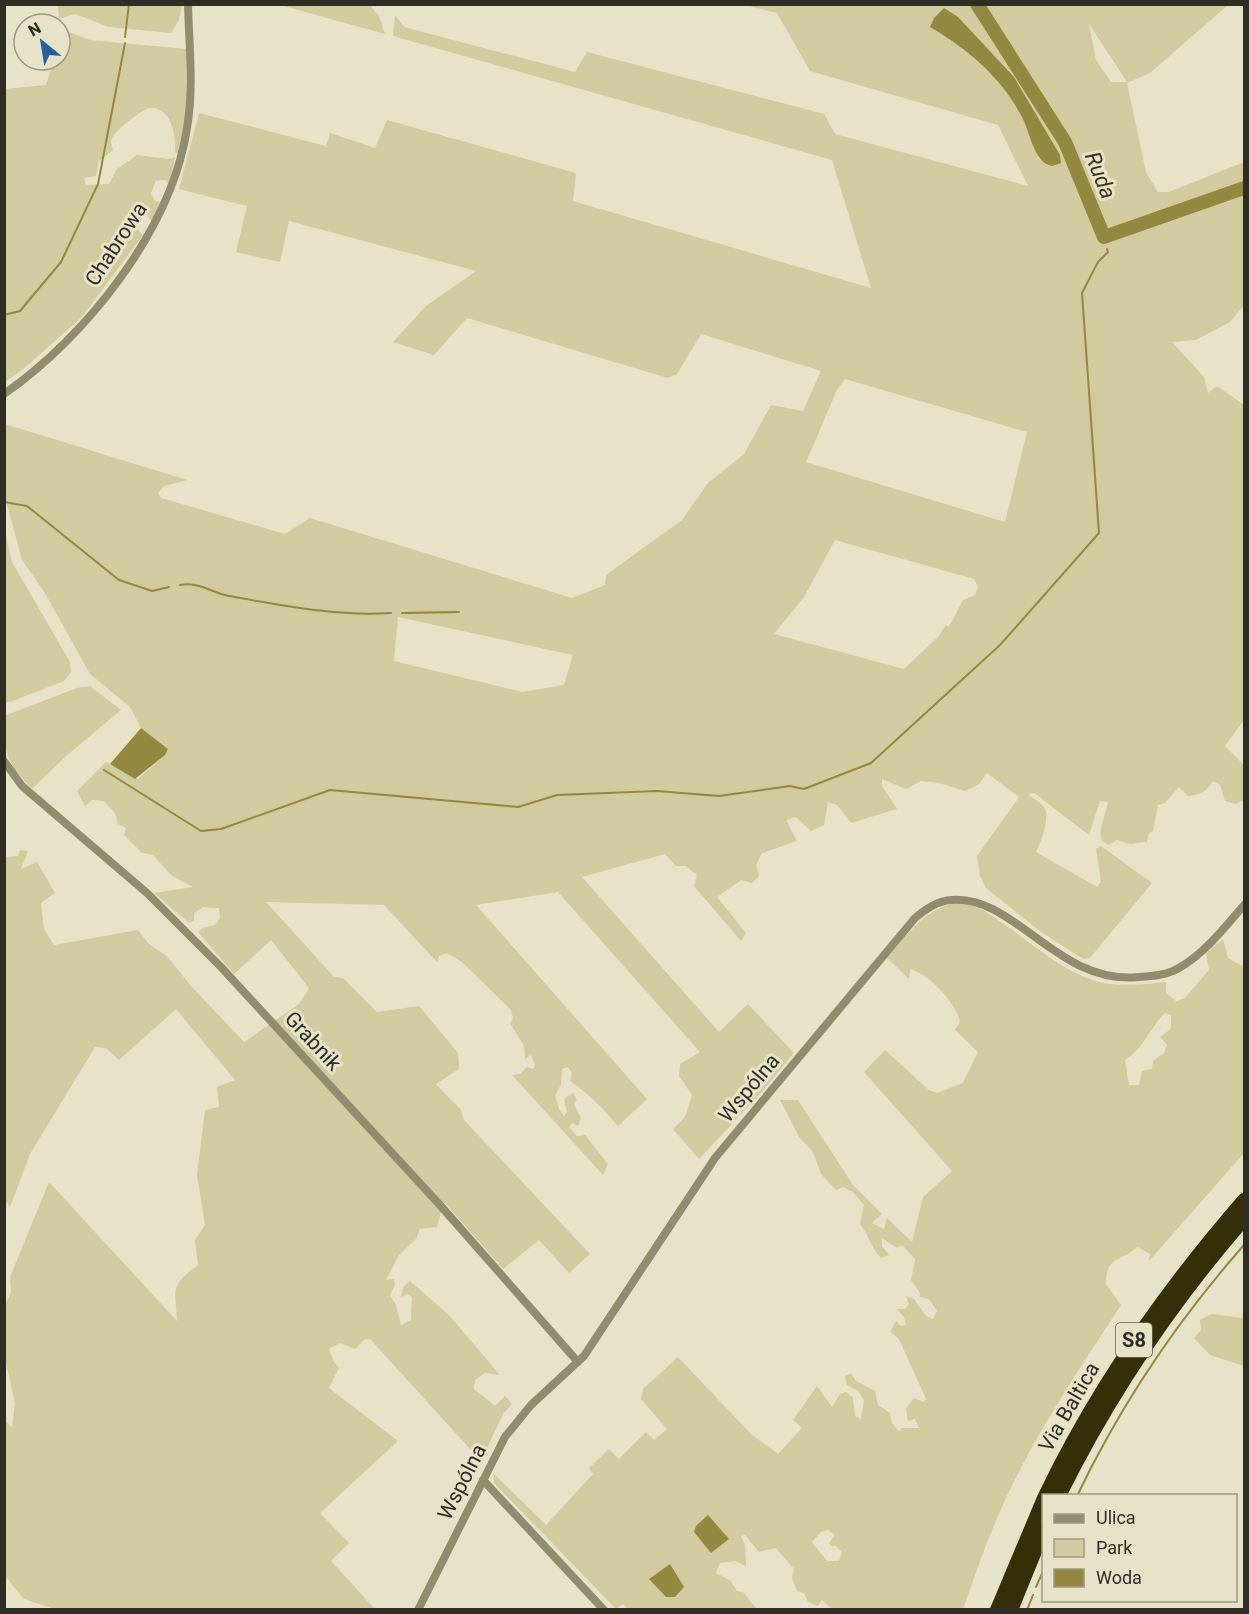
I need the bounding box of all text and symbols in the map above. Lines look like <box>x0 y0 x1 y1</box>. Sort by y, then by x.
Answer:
north arrow <box>12 12 72 72</box>
text: N <box>25 18 44 40</box>
water label: Ruda <box>1080 148 1121 202</box>
street label: Chabrowa <box>80 198 152 290</box>
street label: Grabnik <box>280 1007 346 1076</box>
street label: Wspólna <box>714 1049 784 1127</box>
road number: S8 <box>1116 1323 1152 1357</box>
street label: Via Baltica <box>1034 1358 1104 1456</box>
street label: Wspólna <box>433 1440 491 1524</box>
legend <box>1042 1494 1237 1602</box>
text: Ulica <box>1096 1507 1136 1528</box>
text: Park <box>1096 1537 1133 1558</box>
text: Woda <box>1096 1567 1142 1588</box>

